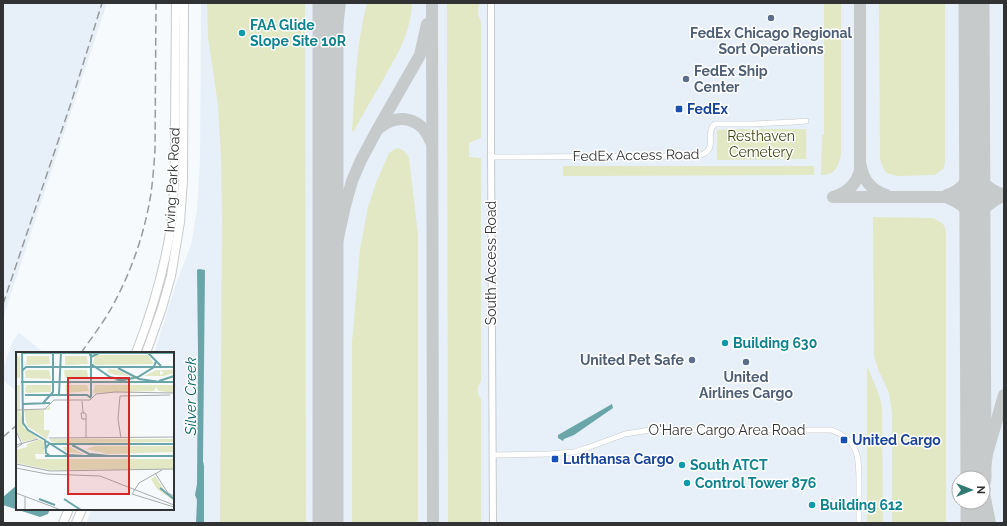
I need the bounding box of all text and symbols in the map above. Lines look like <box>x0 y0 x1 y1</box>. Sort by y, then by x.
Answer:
marker: FedEx Chicago Regional Sort Operations <box>766 13 776 23</box>
place label: FAA Glide Slope Site 10R <box>250 17 347 49</box>
place label: FedEx Chicago Regional Sort Operations <box>690 25 852 57</box>
marker: FAA Glide Slope Site 10R <box>237 28 247 38</box>
place label: FedEx Ship Center <box>694 63 768 95</box>
marker: FedEx Ship Center <box>681 74 691 84</box>
place label: FedEx <box>687 101 728 117</box>
marker: FedEx <box>674 104 684 114</box>
street label: Irving Park Road <box>161 127 183 233</box>
park label: Resthaven Cemetery <box>727 128 795 160</box>
street label: FedEx Access Road <box>572 146 700 164</box>
street label: South Access Road <box>483 201 499 325</box>
place label: Building 630 <box>733 335 817 351</box>
marker: Building 630 <box>720 338 730 348</box>
inset map <box>16 352 174 510</box>
place label: United Pet Safe <box>580 352 685 368</box>
marker: United Pet Safe <box>687 355 697 365</box>
water label: Silver Creek <box>182 357 200 436</box>
marker: United Airlines Cargo <box>741 357 751 367</box>
place label: United Airlines Cargo <box>699 369 793 401</box>
street label: O'Hare Cargo Area Road <box>649 422 805 438</box>
place label: United Cargo <box>852 432 941 448</box>
marker: United Cargo <box>839 435 849 445</box>
place label: Lufthansa Cargo <box>563 451 675 467</box>
marker: Lufthansa Cargo <box>550 454 560 464</box>
place label: South ATCT <box>690 457 768 473</box>
marker: South ATCT <box>677 460 687 470</box>
north arrow <box>951 470 991 510</box>
place label: Control Tower 876 <box>695 475 816 491</box>
marker: Control Tower 876 <box>682 478 692 488</box>
text: N <box>974 486 987 494</box>
place label: Building 612 <box>820 497 903 513</box>
marker: Building 612 <box>807 500 817 510</box>

